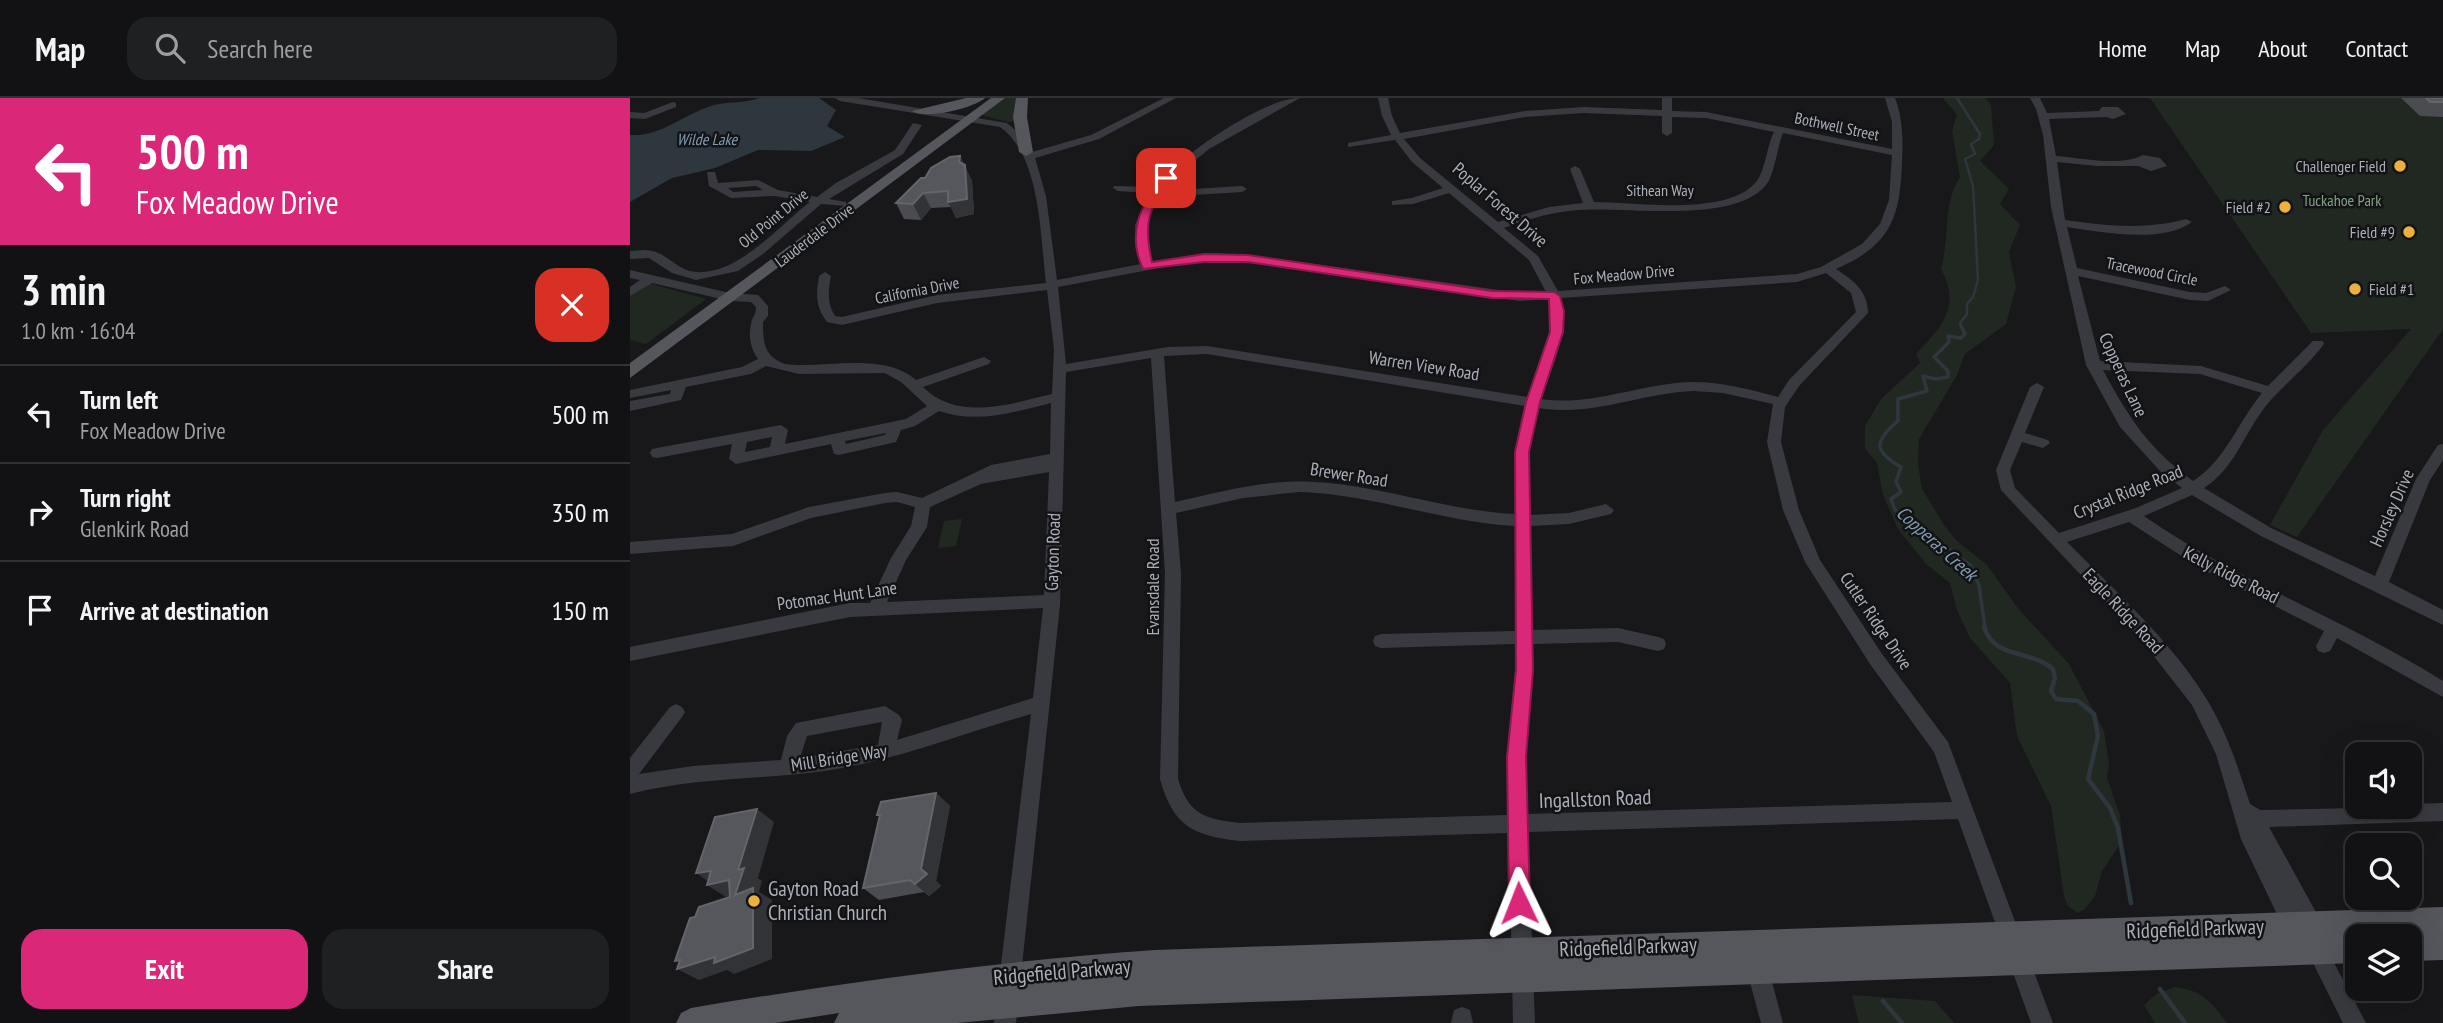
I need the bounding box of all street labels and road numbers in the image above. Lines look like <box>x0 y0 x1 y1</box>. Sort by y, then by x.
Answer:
street label: Bothwell Street <box>1793 107 1882 145</box>
street label: Poplar Forest Drive <box>1448 157 1553 252</box>
street label: Sithean Way <box>1626 180 1694 200</box>
street label: Old Point Drive <box>734 184 812 252</box>
street label: Lauderdale Drive <box>771 199 857 271</box>
street label: Tracewood Circle <box>2104 252 2200 290</box>
street label: Fox Meadow Drive <box>1573 260 1675 288</box>
street label: California Drive <box>873 272 961 308</box>
street label: Copperas Lane <box>2094 329 2153 421</box>
street label: Warren View Road <box>1367 345 1481 386</box>
street label: Brewer Road <box>1309 457 1389 492</box>
street label: Crystal Ridge Road <box>2070 459 2186 524</box>
street label: Horsley Drive <box>2364 465 2419 550</box>
street label: Gayton Road <box>1040 513 1065 591</box>
street label: Evansdale Road <box>1141 538 1164 636</box>
street label: Kelly Ridge Road <box>2180 541 2283 608</box>
street label: Eagle Ridge Road <box>2078 563 2169 658</box>
street label: Cutler Ridge Drive <box>1835 567 1918 674</box>
street label: Potomac Hunt Lane <box>776 576 898 615</box>
street label: Mill Bridge Way <box>789 739 889 776</box>
street label: Ingallston Road <box>1538 783 1652 814</box>
street label: Ridgefield Parkway <box>2126 913 2264 944</box>
street label: Ridgefield Parkway <box>1559 931 1697 962</box>
street label: Ridgefield Parkway <box>992 952 1132 991</box>

